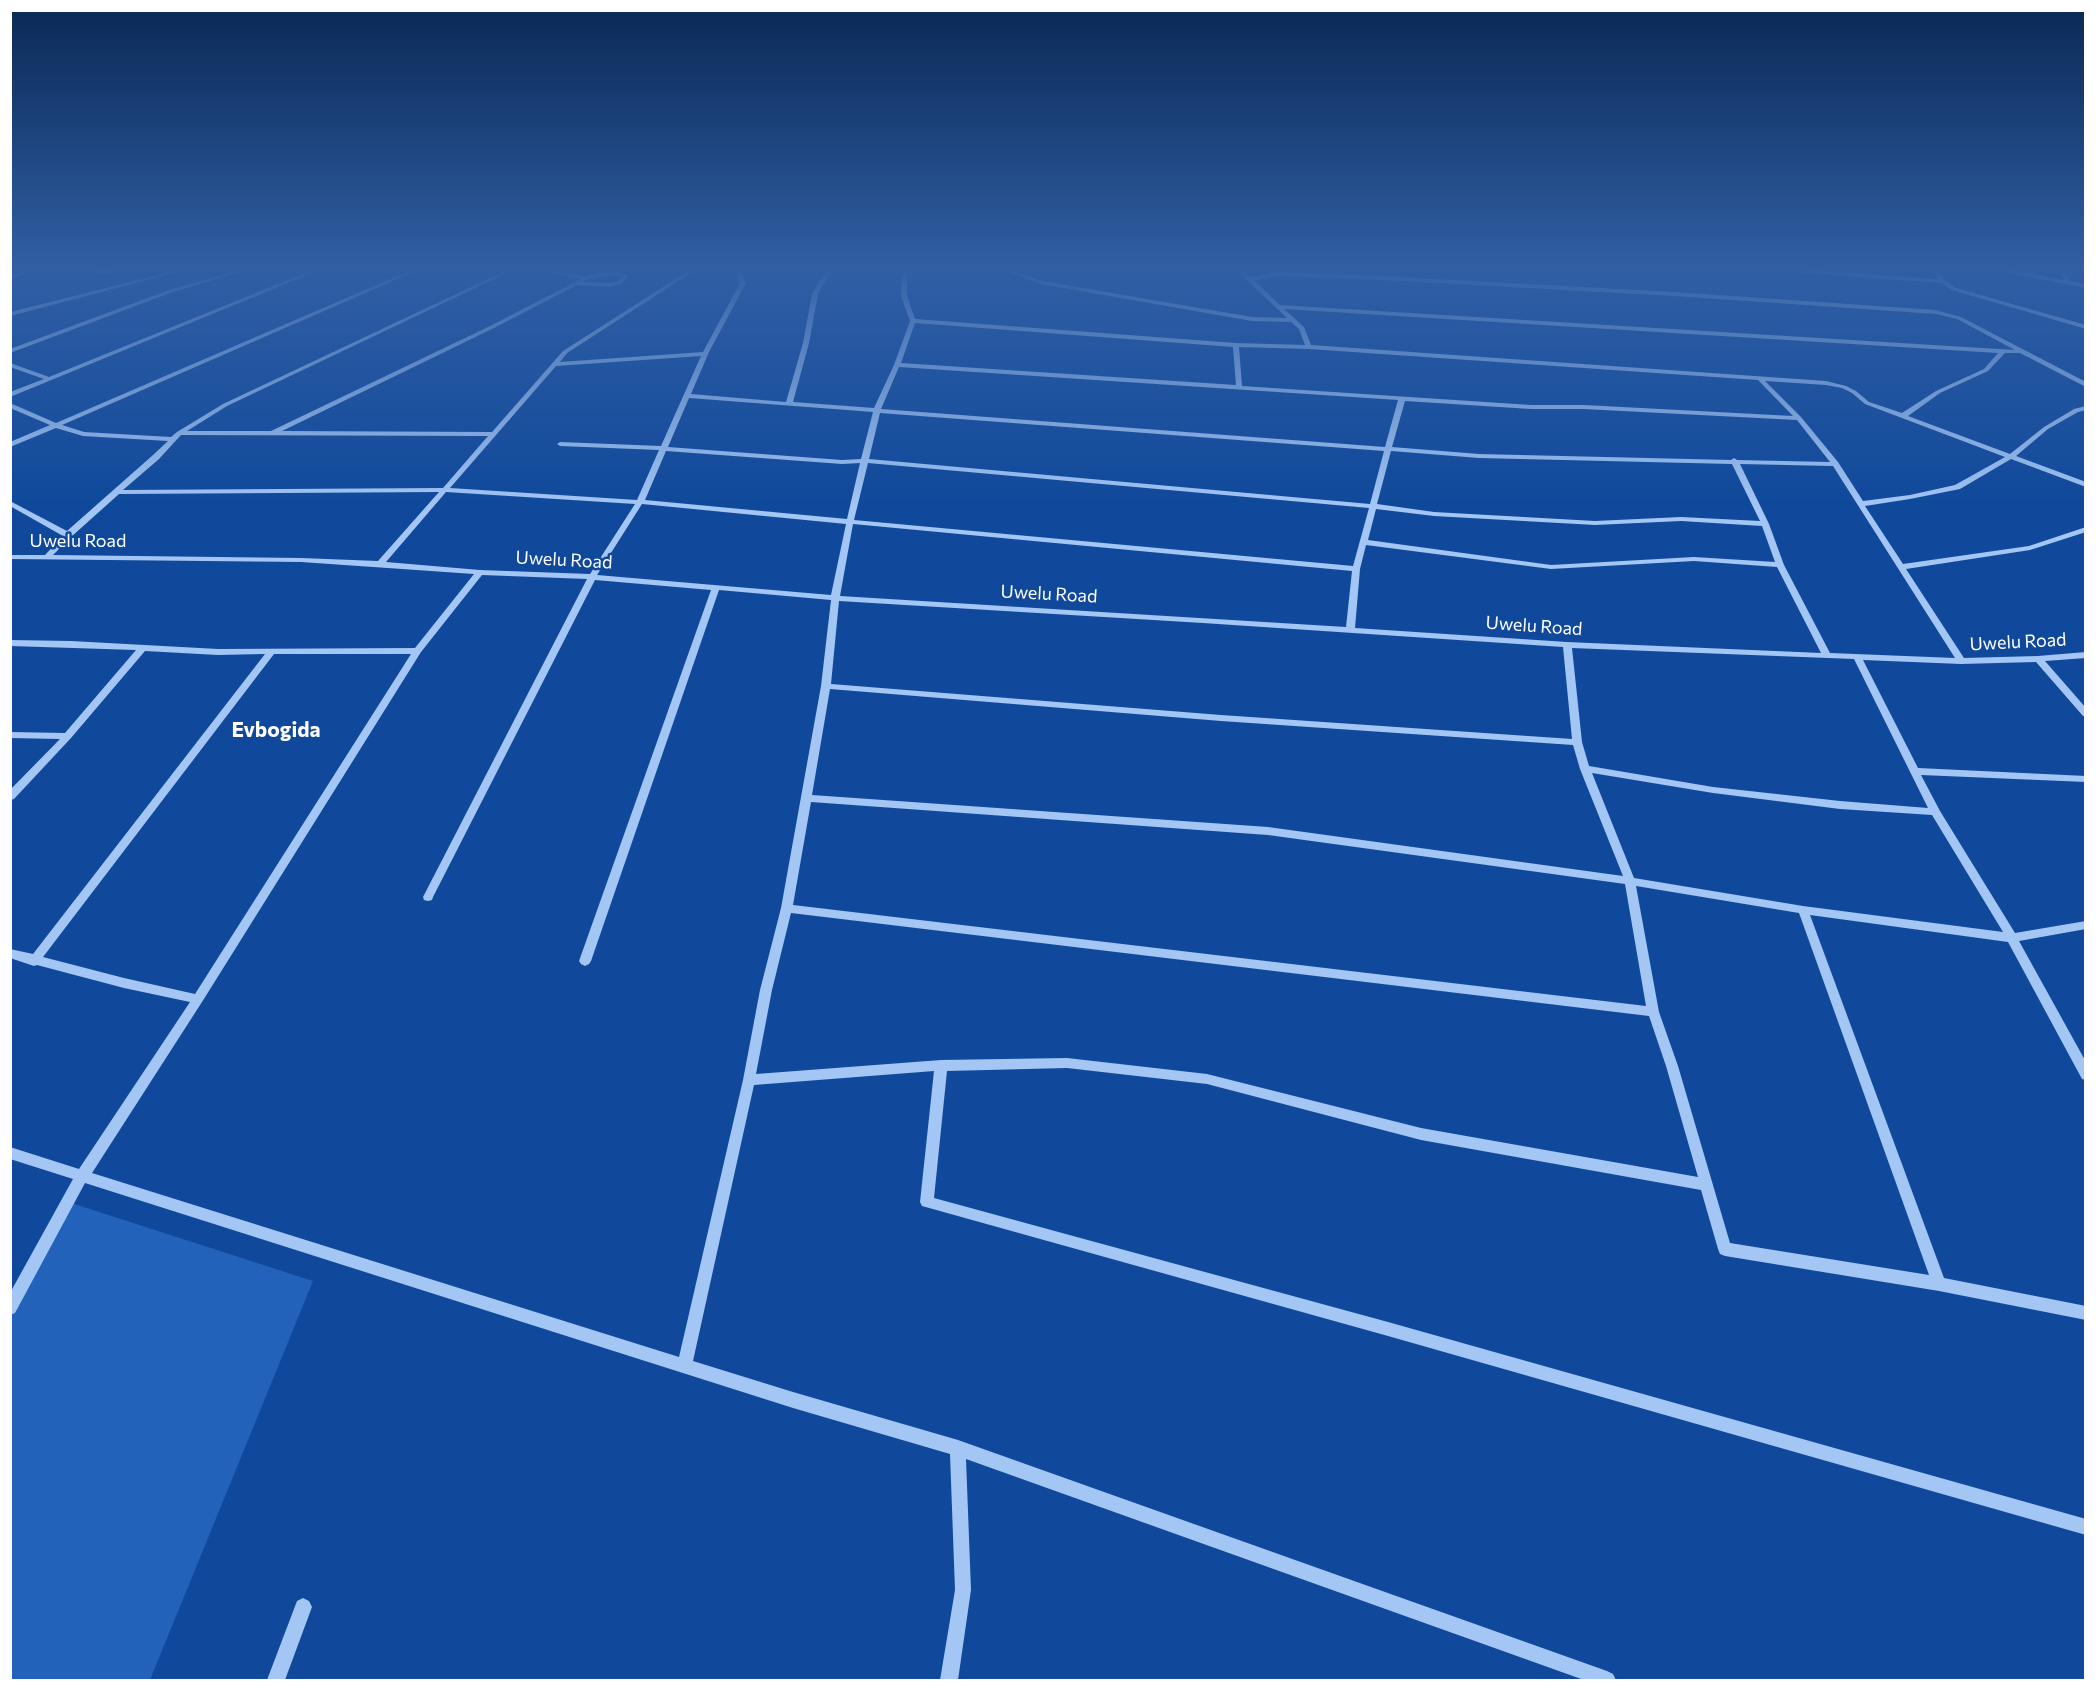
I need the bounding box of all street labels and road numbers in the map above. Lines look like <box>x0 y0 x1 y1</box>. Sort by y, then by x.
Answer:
street label: Uwelu Road <box>30 530 126 552</box>
street label: Uwelu Road <box>515 547 613 573</box>
street label: Uwelu Road <box>1000 581 1098 607</box>
street label: Uwelu Road <box>1485 612 1583 640</box>
street label: Uwelu Road <box>1969 629 2067 655</box>

